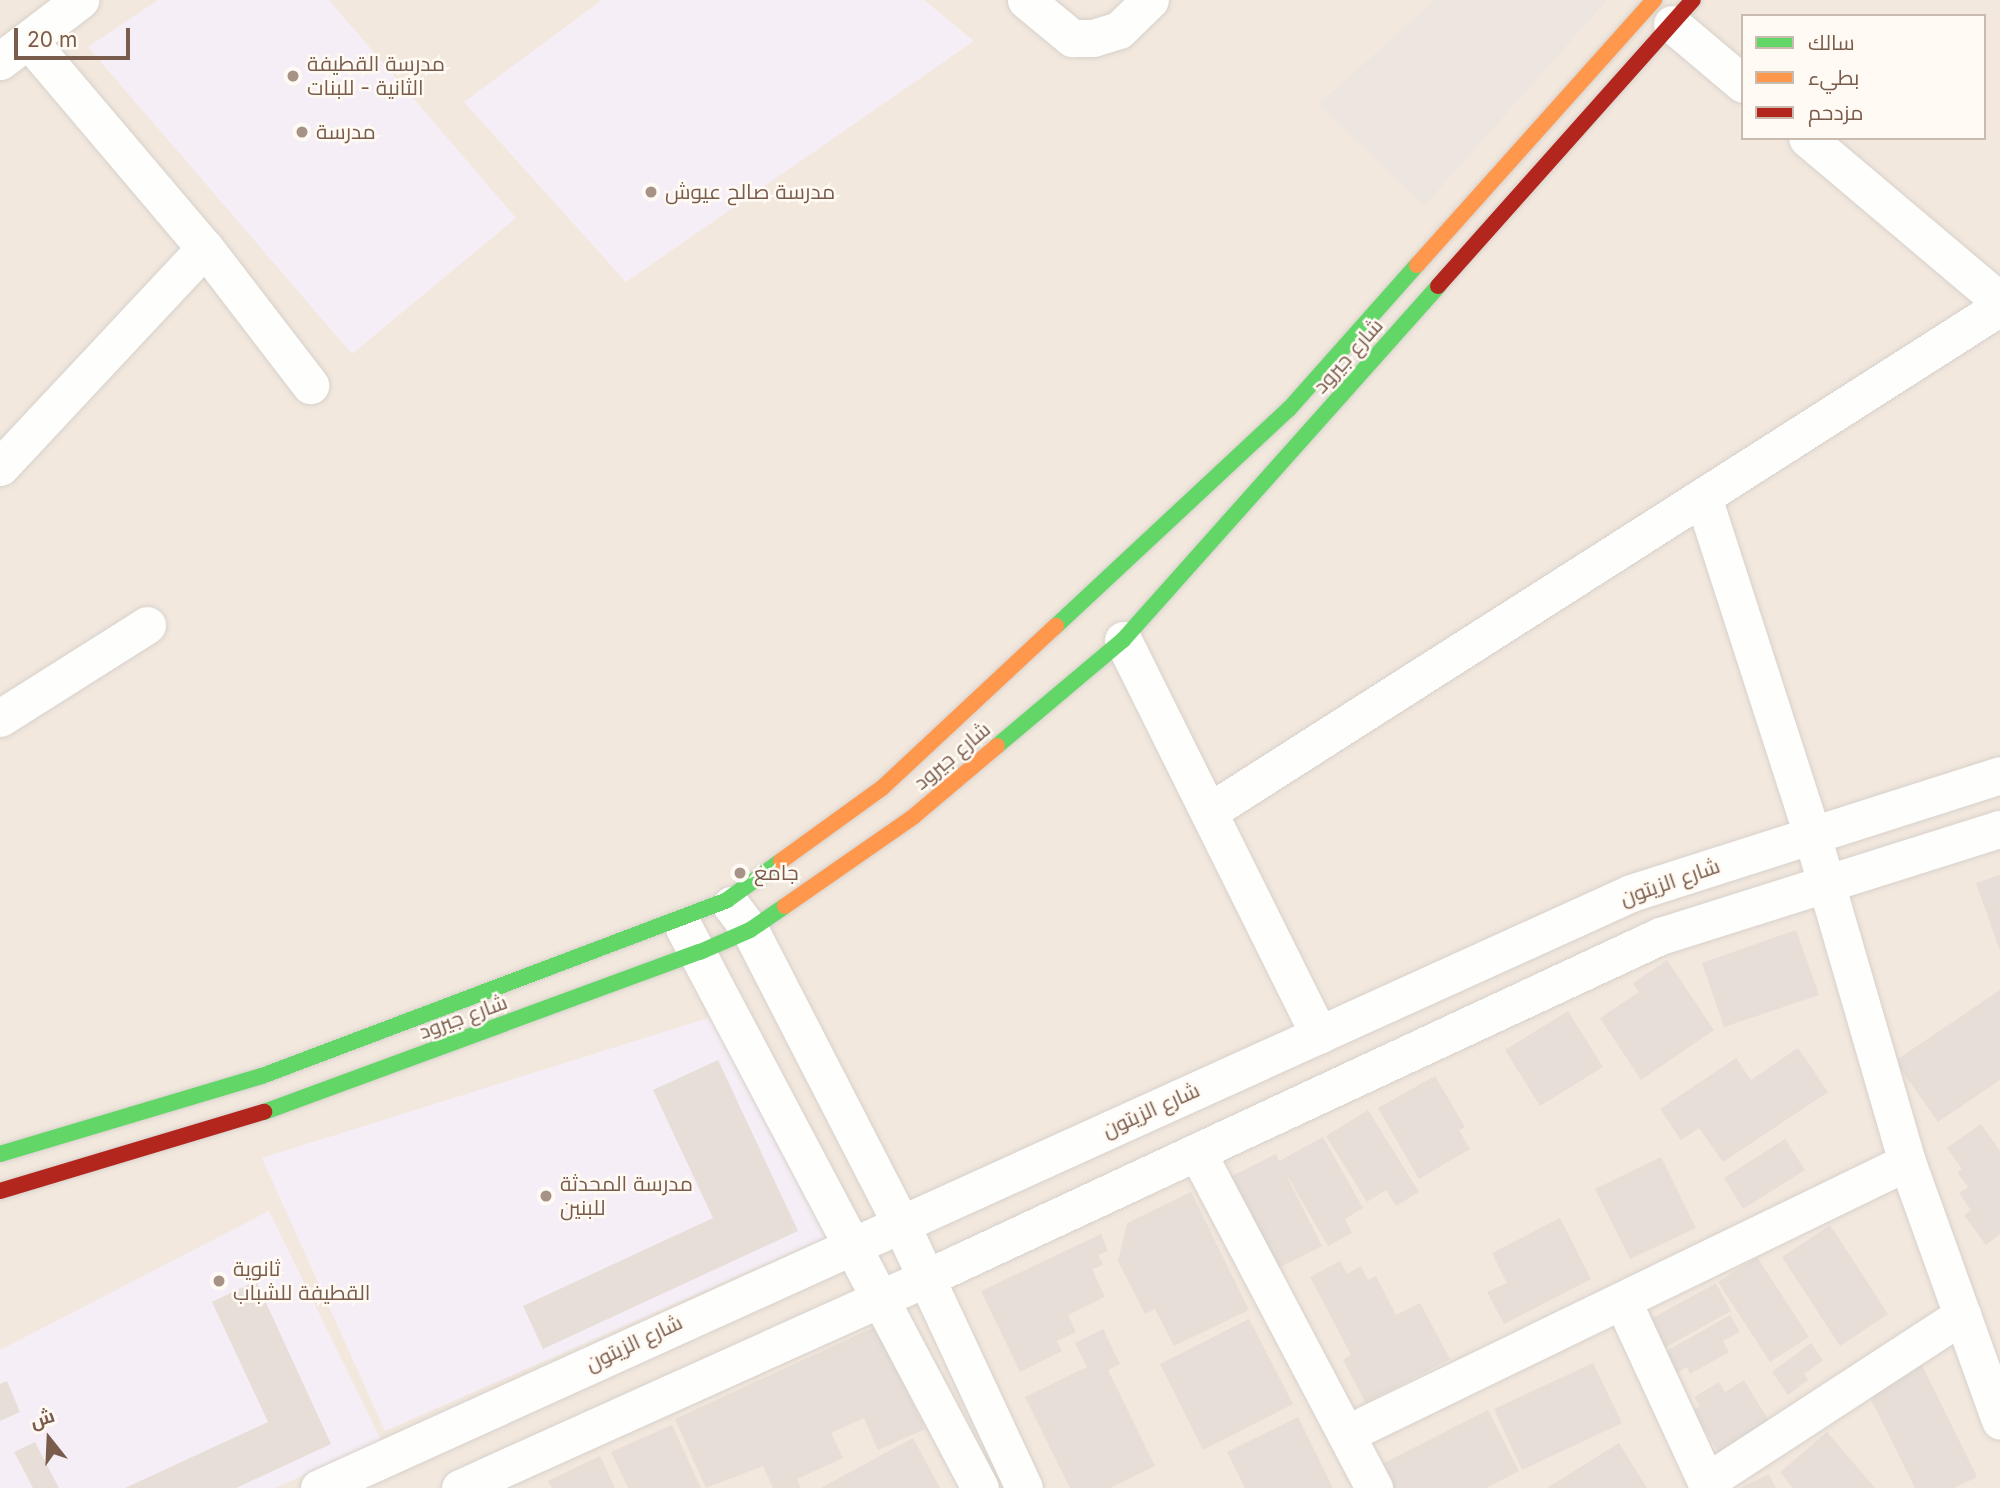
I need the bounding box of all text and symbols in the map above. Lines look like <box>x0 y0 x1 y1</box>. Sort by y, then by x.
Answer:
scale bar <box>18 14 133 58</box>
legend <box>1741 14 1986 140</box>
text: 20 m <box>27 27 77 52</box>
text: سالك <box>1808 30 1855 55</box>
place label: مدرسة القطيفة الثانية - للبنات <box>307 51 445 101</box>
text: بطيء <box>1808 65 1859 90</box>
marker: مدرسة القطيفة الثانية - للبنات <box>285 68 301 84</box>
text: مزدحم <box>1808 100 1863 125</box>
place label: مدرسة <box>316 119 376 145</box>
marker: مدرسة <box>294 124 310 140</box>
place label: مدرسة صالح عيوش <box>665 179 835 205</box>
marker: مدرسة صالح عيوش <box>643 184 659 200</box>
street label: شارع جيرود <box>1308 313 1388 399</box>
street label: شارع جيرود <box>909 717 995 795</box>
street label: شارع الزيتون <box>1617 853 1723 911</box>
place label: جامع <box>754 860 799 886</box>
marker: جامع <box>732 865 748 881</box>
street label: شارع جيرود <box>415 989 511 1045</box>
street label: شارع الزيتون <box>1098 1077 1204 1143</box>
place label: مدرسة المحدثة للبنين <box>560 1171 693 1221</box>
marker: مدرسة المحدثة للبنين <box>538 1188 554 1204</box>
place label: ثانوية القطيفة للشباب <box>233 1256 370 1306</box>
marker: ثانوية القطيفة للشباب <box>211 1273 227 1289</box>
street label: شارع الزيتون <box>582 1310 686 1376</box>
north arrow <box>14 1404 84 1474</box>
text: ش <box>27 1404 58 1433</box>

